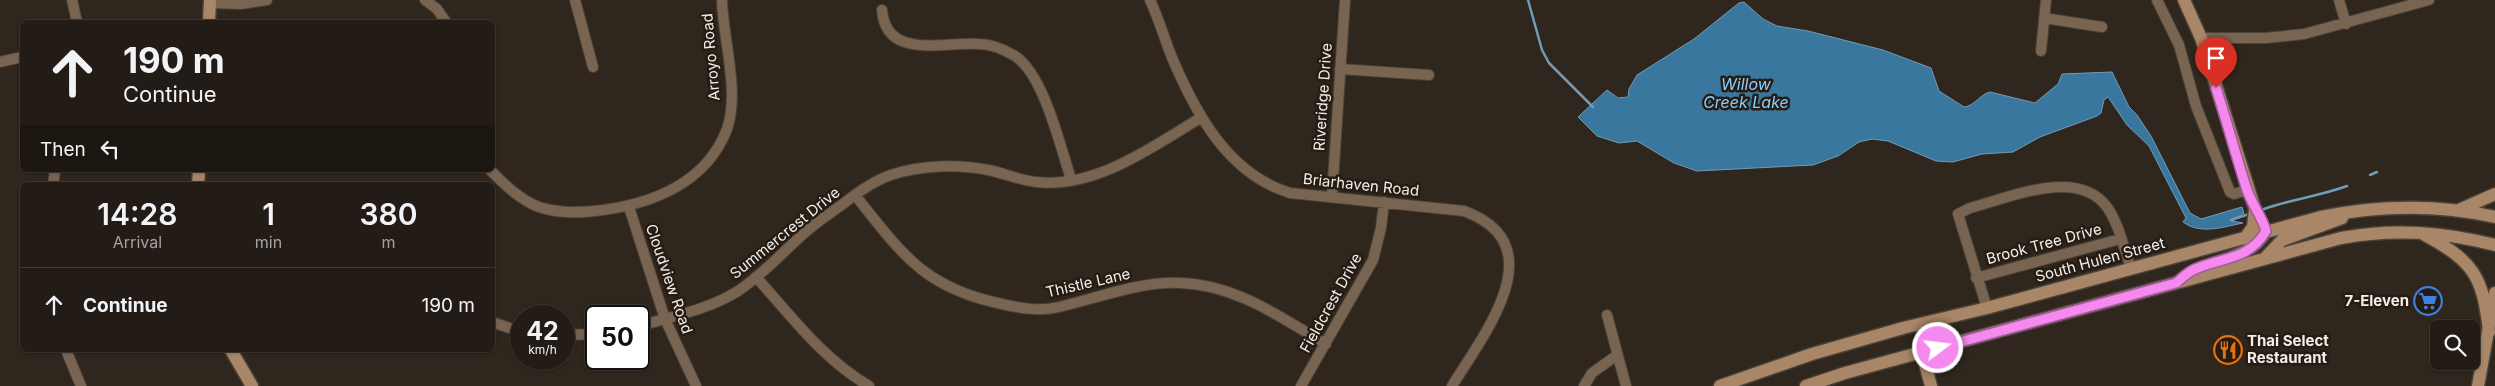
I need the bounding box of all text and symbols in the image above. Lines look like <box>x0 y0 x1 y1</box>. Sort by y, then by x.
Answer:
street label: Arroyo Road <box>697 12 724 102</box>
pin <box>2195 37 2237 88</box>
text: 190 m <box>123 39 225 81</box>
icon: ahead <box>40 40 105 105</box>
street label: Riveridge Drive <box>1309 42 1336 152</box>
icon: arrive <box>2202 44 2230 72</box>
water label: Willow Creek Lake <box>1703 74 1789 112</box>
text: Continue <box>123 81 217 107</box>
icon: left <box>96 135 124 163</box>
text: Then <box>40 138 86 161</box>
street label: Briarhaven Road <box>1302 169 1420 200</box>
street label: Summercrest Drive <box>726 182 843 283</box>
text: 14:28 <box>97 196 177 232</box>
text: 1 <box>262 196 275 232</box>
text: 380 <box>360 196 418 232</box>
street label: Brook Tree Drive <box>1984 219 2104 268</box>
street label: Cloudview Road <box>642 221 697 336</box>
text: Arrival <box>113 232 162 252</box>
text: min <box>255 232 282 252</box>
text: m <box>382 232 396 252</box>
street label: South Hulen Street <box>2033 233 2167 286</box>
street label: Fieldcrest Drive <box>1295 250 1366 356</box>
street label: Thistle Lane <box>1044 264 1132 301</box>
supermarket icon: 7-Eleven <box>2413 286 2443 316</box>
icon: ahead <box>40 291 68 319</box>
place label: 7-Eleven <box>2344 291 2409 310</box>
text: Continue <box>83 294 168 317</box>
text: 190 m <box>422 294 475 317</box>
speed limit sign: 50 <box>585 305 650 370</box>
text: 42 <box>526 316 559 346</box>
map controls <box>2430 320 2480 370</box>
button: search <box>2430 320 2480 370</box>
position arrow <box>1911 321 1963 373</box>
place label: Thai Select Restaurant <box>2247 331 2329 367</box>
restaurant icon: Thai Select Restaurant <box>2213 335 2243 365</box>
text: km/h <box>528 342 557 357</box>

